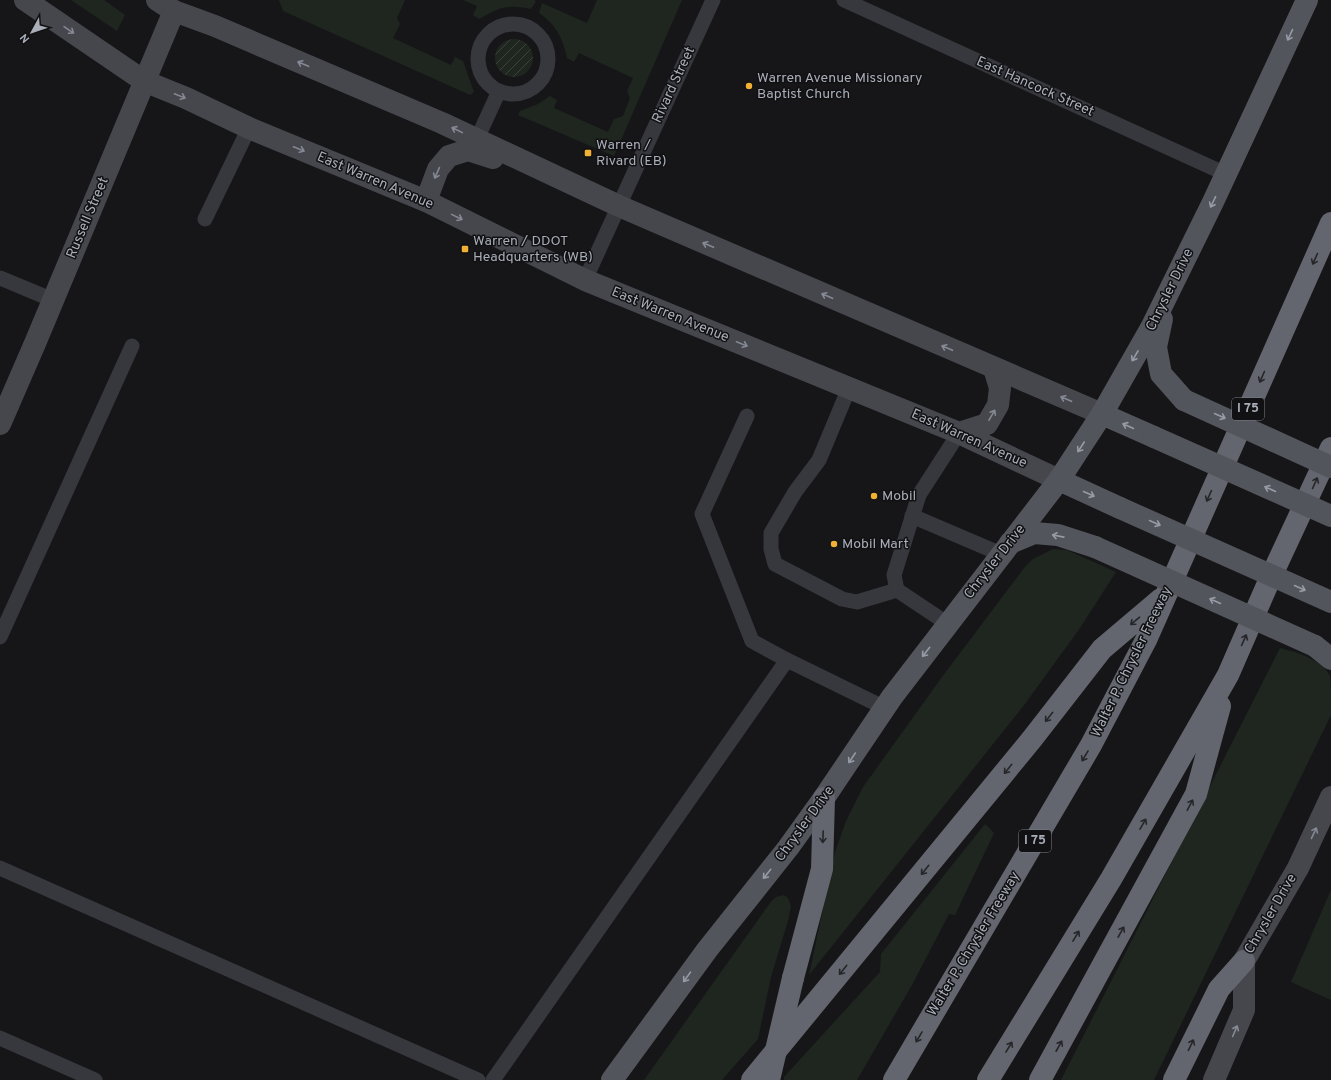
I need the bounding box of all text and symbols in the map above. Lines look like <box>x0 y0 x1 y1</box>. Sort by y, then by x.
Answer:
north arrow <box>12 12 52 52</box>
one-way arrow <box>63 26 74 34</box>
one-way arrow <box>1286 29 1293 41</box>
text: N <box>17 30 33 45</box>
street label: Rivard Street <box>649 44 699 126</box>
street label: East Hancock Street <box>973 53 1097 121</box>
one-way arrow <box>298 59 310 67</box>
place label: Warren Avenue Missionary Baptist Church <box>757 70 923 103</box>
marker: Warren Avenue Missionary Baptist Church <box>744 81 754 91</box>
one-way arrow <box>174 92 186 100</box>
one-way arrow <box>452 126 464 133</box>
place label: Warren / Rivard (EB) <box>596 137 667 170</box>
one-way arrow <box>292 146 304 153</box>
marker: Warren / Rivard (EB) <box>583 148 593 158</box>
street label: East Warren Avenue <box>314 149 436 213</box>
one-way arrow <box>433 167 440 179</box>
street label: Russell Street <box>63 175 113 261</box>
one-way arrow <box>1209 196 1216 208</box>
one-way arrow <box>451 213 463 221</box>
place label: Warren / DDOT Headquarters (WB) <box>473 233 593 266</box>
one-way arrow <box>702 241 714 248</box>
marker: Warren / DDOT Headquarters (WB) <box>460 244 470 254</box>
street label: Chrysler Drive <box>1143 246 1197 334</box>
one-way arrow <box>1311 252 1318 264</box>
street label: East Warren Avenue <box>609 284 731 346</box>
one-way arrow <box>822 292 834 299</box>
one-way arrow <box>735 340 747 348</box>
one-way arrow <box>941 343 953 351</box>
one-way arrow <box>1131 350 1139 362</box>
one-way arrow <box>1258 371 1265 383</box>
one-way arrow <box>1061 395 1073 402</box>
road number: I 75 <box>1232 398 1264 420</box>
street label: East Warren Avenue <box>908 406 1030 472</box>
one-way arrow <box>988 409 996 421</box>
one-way arrow <box>1213 413 1225 421</box>
one-way arrow <box>1122 422 1134 429</box>
one-way arrow <box>1076 441 1084 453</box>
one-way arrow <box>1312 478 1319 490</box>
one-way arrow <box>1264 484 1276 492</box>
place label: Mobil <box>882 488 916 505</box>
one-way arrow <box>1205 490 1212 502</box>
marker: Mobil <box>869 491 879 501</box>
one-way arrow <box>1083 491 1095 498</box>
one-way arrow <box>1149 520 1161 528</box>
street label: Chrysler Drive <box>961 521 1029 603</box>
one-way arrow <box>1052 531 1065 539</box>
place label: Mobil Mart <box>842 536 909 553</box>
marker: Mobil Mart <box>829 539 839 549</box>
street label: Walter P. Chrysler Freeway <box>1088 584 1176 740</box>
one-way arrow <box>1293 585 1305 592</box>
one-way arrow <box>1210 597 1222 604</box>
one-way arrow <box>1129 616 1140 625</box>
one-way arrow <box>1241 634 1248 646</box>
one-way arrow <box>922 646 931 657</box>
one-way arrow <box>1045 712 1053 723</box>
one-way arrow <box>1081 750 1089 761</box>
one-way arrow <box>848 752 856 763</box>
one-way arrow <box>1003 764 1012 774</box>
street label: Chrysler Drive <box>772 783 838 865</box>
one-way arrow <box>1187 799 1194 811</box>
one-way arrow <box>1139 818 1147 830</box>
one-way arrow <box>1311 827 1319 839</box>
one-way arrow <box>819 830 826 843</box>
road number: I 75 <box>1019 830 1051 852</box>
one-way arrow <box>921 864 930 875</box>
one-way arrow <box>763 869 772 880</box>
street label: Walter P. Chrysler Freeway <box>924 869 1024 1019</box>
street label: Chrysler Drive <box>1241 871 1301 957</box>
one-way arrow <box>1118 926 1126 938</box>
one-way arrow <box>1073 930 1081 942</box>
one-way arrow <box>838 965 847 975</box>
one-way arrow <box>683 971 691 982</box>
one-way arrow <box>1232 1026 1239 1038</box>
one-way arrow <box>915 1031 923 1043</box>
one-way arrow <box>1188 1039 1195 1051</box>
one-way arrow <box>1056 1040 1063 1052</box>
one-way arrow <box>1005 1041 1013 1053</box>

